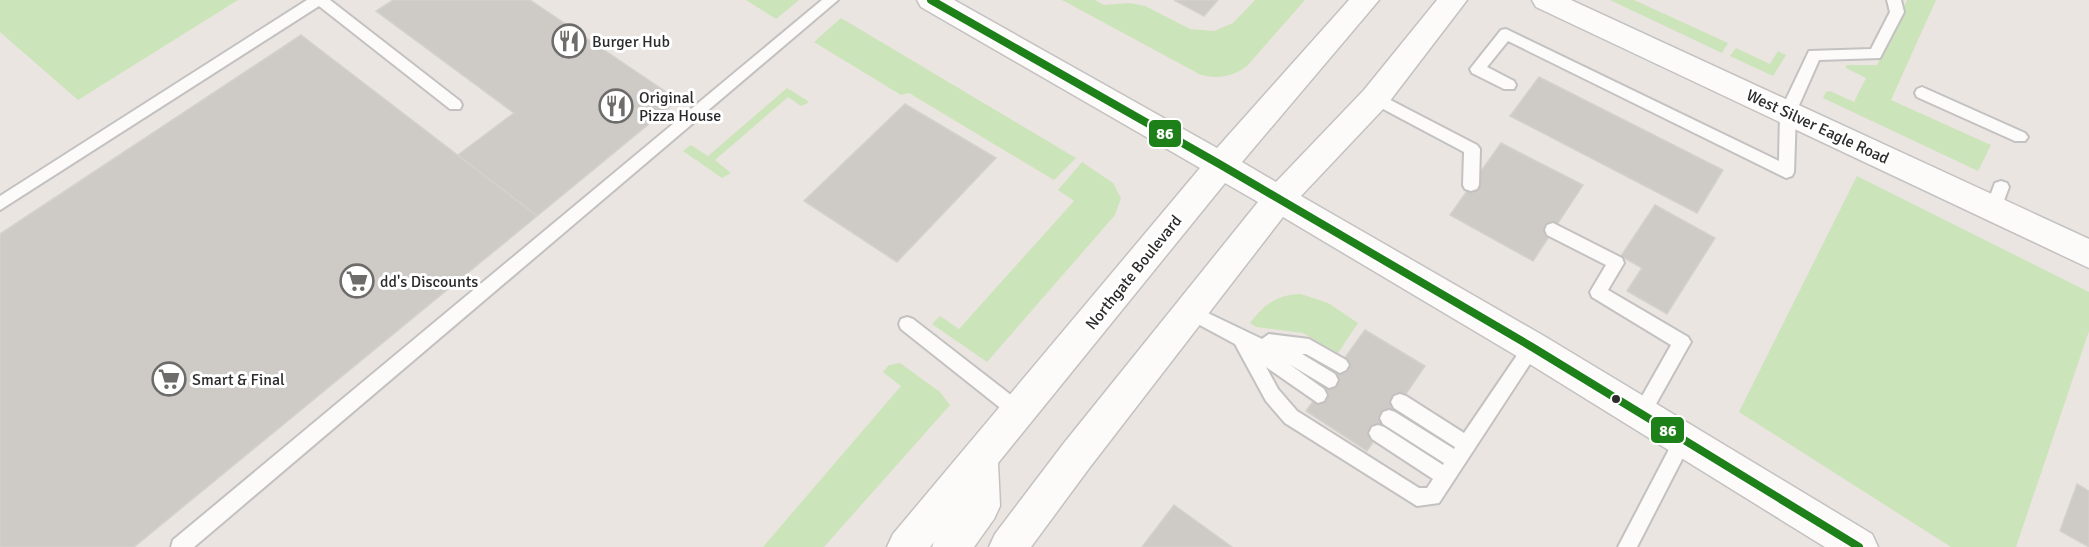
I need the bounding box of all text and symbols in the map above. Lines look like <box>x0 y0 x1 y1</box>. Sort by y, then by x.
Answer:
restaurant icon: Burger Hub <box>551 23 587 59</box>
place label: Burger Hub <box>592 32 670 52</box>
street label: West Silver Eagle Road <box>1743 85 1892 169</box>
restaurant icon: Original Pizza House <box>598 88 634 124</box>
place label: Original Pizza House <box>639 88 721 126</box>
line badge: 86 <box>1148 119 1182 148</box>
text: 86 <box>1156 124 1174 144</box>
street label: Northgate Boulevard <box>1081 211 1186 334</box>
supermarket icon: dd's Discounts <box>339 263 375 299</box>
place label: dd's Discounts <box>380 272 478 292</box>
supermarket icon: Smart & Final <box>151 361 187 397</box>
place label: Smart & Final <box>192 370 285 390</box>
unlabelled marker <box>1610 393 1622 405</box>
line badge: 86 <box>1650 416 1685 444</box>
text: 86 <box>1659 421 1677 441</box>

